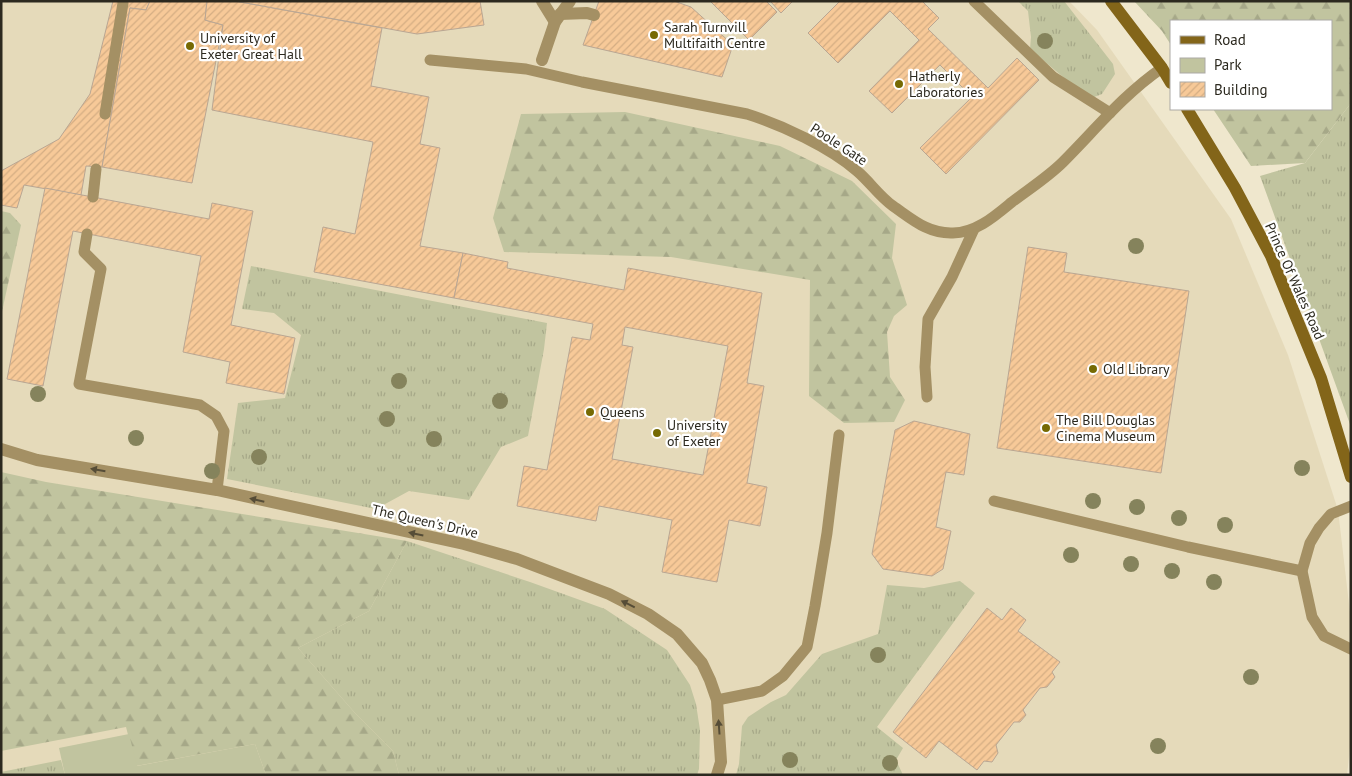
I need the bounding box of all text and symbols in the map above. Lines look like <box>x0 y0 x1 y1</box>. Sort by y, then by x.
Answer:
place label: Sarah Turnvill Multifaith Centre <box>664 18 765 52</box>
legend <box>1170 20 1332 110</box>
place label: University of Exeter Great Hall <box>200 29 302 63</box>
marker: Sarah Turnvill Multifaith Centre <box>648 29 660 41</box>
text: Road <box>1214 30 1246 49</box>
marker: University of Exeter Great Hall <box>184 40 196 52</box>
text: Park <box>1214 55 1242 74</box>
place label: Hatherly Laboratories <box>909 67 983 101</box>
marker: Hatherly Laboratories <box>893 78 905 90</box>
text: Building <box>1214 80 1268 99</box>
street label: Poole Gate <box>807 119 871 169</box>
street label: Prince Of Wales Road <box>1261 220 1329 342</box>
place label: Old Library <box>1103 360 1170 378</box>
marker: Old Library <box>1087 363 1099 375</box>
place label: Queens <box>600 403 645 421</box>
marker: Queens <box>584 406 596 418</box>
place label: The Bill Douglas Cinema Museum <box>1056 411 1155 445</box>
place label: University of Exeter <box>667 416 727 450</box>
marker: The Bill Douglas Cinema Museum <box>1040 422 1052 434</box>
marker: University of Exeter <box>651 427 663 439</box>
one-way arrow <box>89 466 105 474</box>
one-way arrow <box>250 496 265 504</box>
street label: The Queen's Drive <box>370 500 480 542</box>
one-way arrow <box>409 530 424 538</box>
one-way arrow <box>621 600 635 608</box>
one-way arrow <box>715 718 723 734</box>

